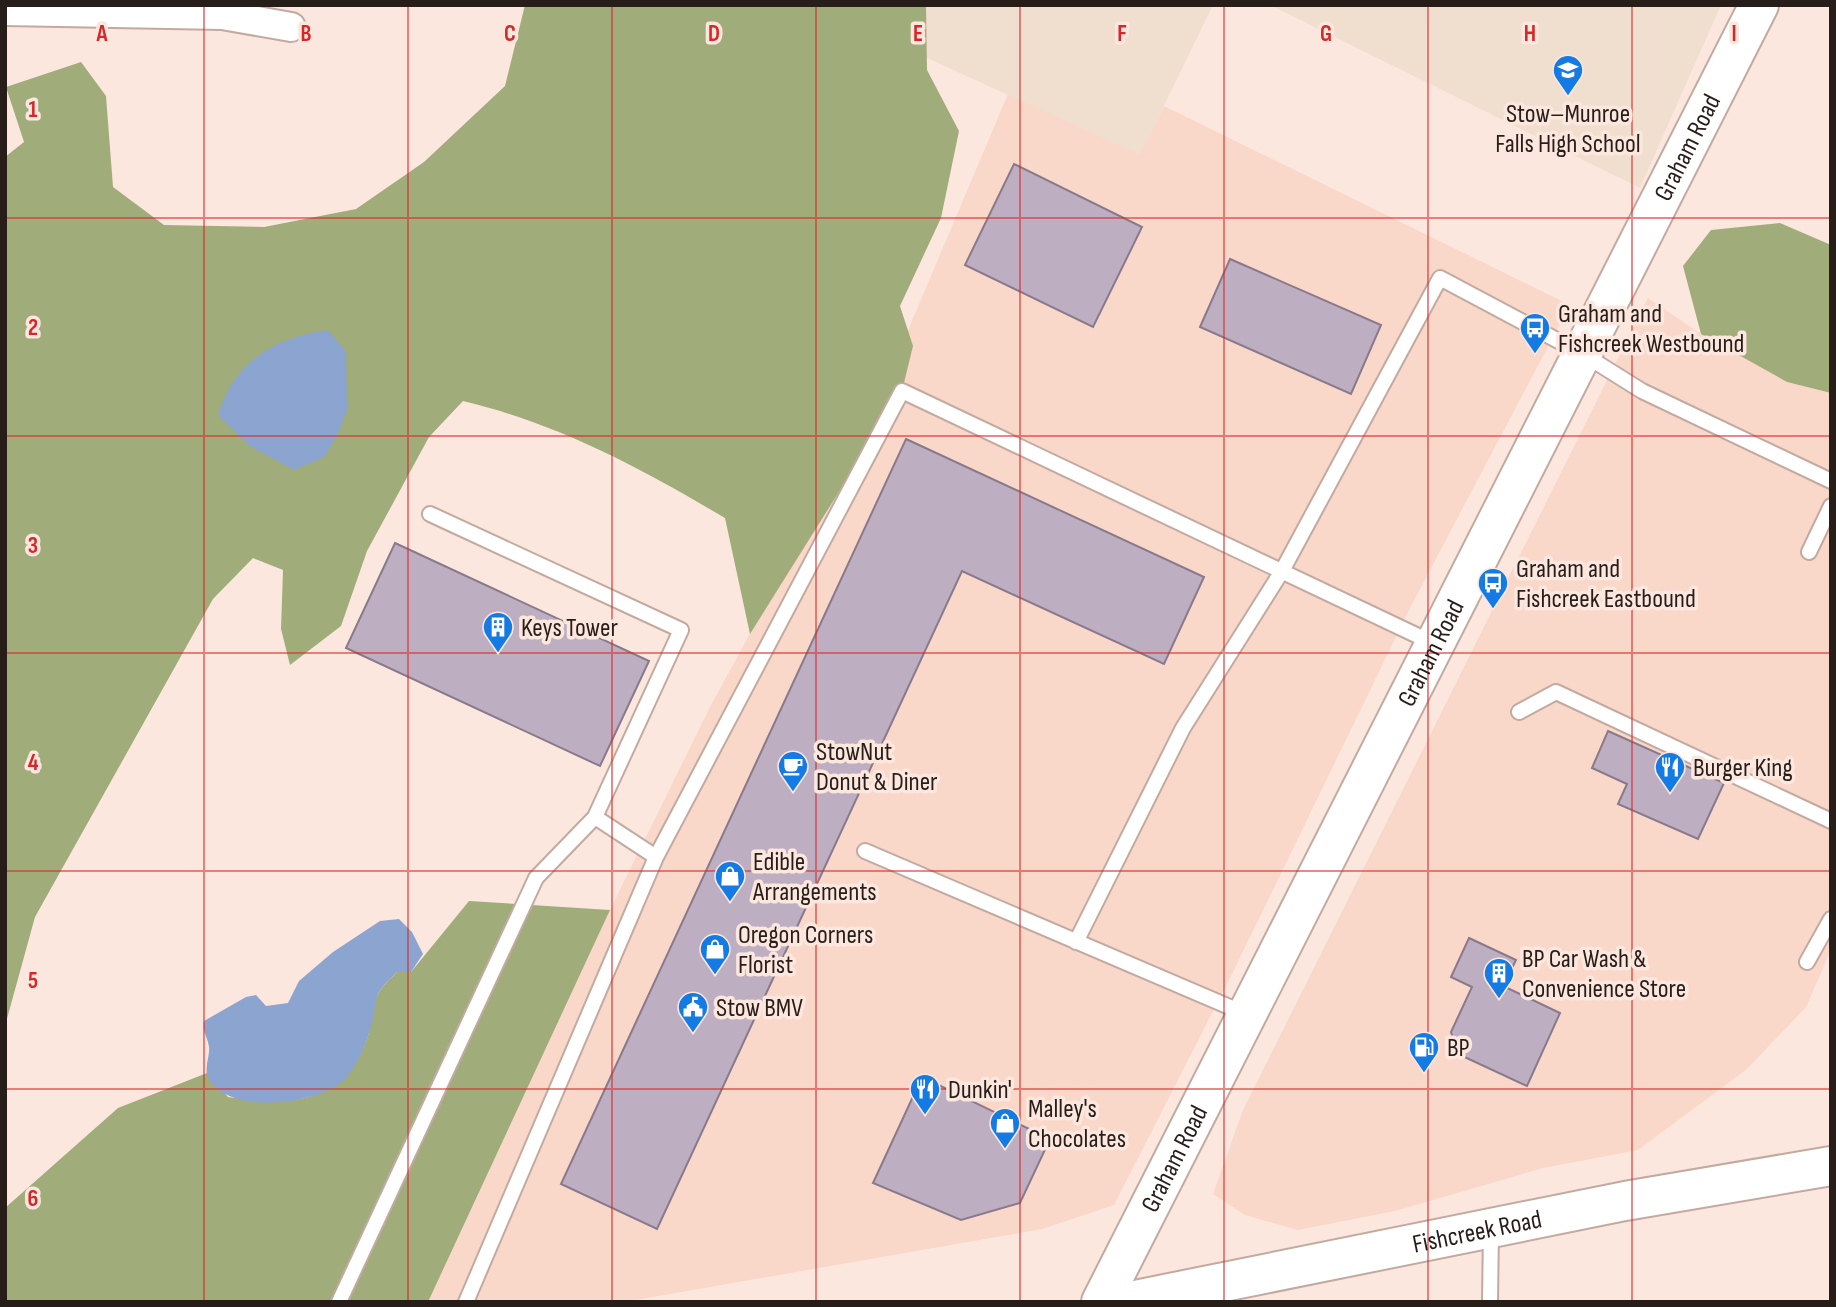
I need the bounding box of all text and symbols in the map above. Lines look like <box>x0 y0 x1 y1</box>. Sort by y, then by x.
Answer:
text: A <box>96 20 109 48</box>
text: B <box>301 20 312 48</box>
text: C <box>504 20 516 48</box>
text: D <box>708 20 720 48</box>
text: E <box>913 20 923 48</box>
text: F <box>1117 20 1127 48</box>
text: G <box>1320 20 1332 48</box>
text: H <box>1524 20 1536 48</box>
text: I <box>1731 20 1737 48</box>
school or university icon: Stow–Munroe Falls High School <box>1551 53 1585 97</box>
street label: Graham Road <box>1648 89 1728 206</box>
text: 1 <box>28 96 38 124</box>
place label: Stow–Munroe Falls High School <box>1495 99 1641 160</box>
place label: Graham and Fishcreek Westbound <box>1558 299 1744 360</box>
bus stop icon: Graham and Fishcreek Westbound <box>1518 311 1552 355</box>
text: 2 <box>28 314 38 342</box>
text: 3 <box>28 532 38 560</box>
place label: Graham and Fishcreek Eastbound <box>1516 554 1696 615</box>
bus stop icon: Graham and Fishcreek Eastbound <box>1476 566 1510 610</box>
street label: Graham Road <box>1392 595 1472 712</box>
building icon: Keys Tower <box>481 610 515 654</box>
place label: Keys Tower <box>521 613 619 644</box>
place label: StowNut Donut & Diner <box>816 737 938 798</box>
text: 4 <box>28 749 39 777</box>
cafe icon: StowNut Donut & Diner <box>776 749 810 793</box>
restaurant icon: Burger King <box>1653 750 1687 794</box>
place label: Burger King <box>1693 753 1793 784</box>
place label: Edible Arrangements <box>752 847 877 908</box>
shop icon: Edible Arrangements <box>713 859 747 903</box>
place label: Oregon Corners Florist <box>738 920 873 981</box>
shop icon: Oregon Corners Florist <box>698 932 732 976</box>
place label: BP Car Wash & Convenience Store <box>1522 944 1686 1005</box>
building icon: BP Car Wash & Convenience Store <box>1482 956 1516 1000</box>
text: 5 <box>28 967 38 995</box>
public building icon: Stow BMV <box>676 990 710 1034</box>
place label: Stow BMV <box>716 993 803 1024</box>
fuel station icon: BP <box>1407 1030 1441 1074</box>
place label: BP <box>1447 1033 1470 1064</box>
restaurant icon: Dunkin' <box>908 1072 942 1116</box>
place label: Dunkin' <box>948 1075 1012 1106</box>
place label: Malley's Chocolates <box>1028 1094 1126 1155</box>
street label: Graham Road <box>1135 1101 1215 1218</box>
shop icon: Malley's Chocolates <box>988 1106 1022 1150</box>
text: 6 <box>28 1185 38 1213</box>
street label: Fishcreek Road <box>1410 1204 1545 1261</box>

